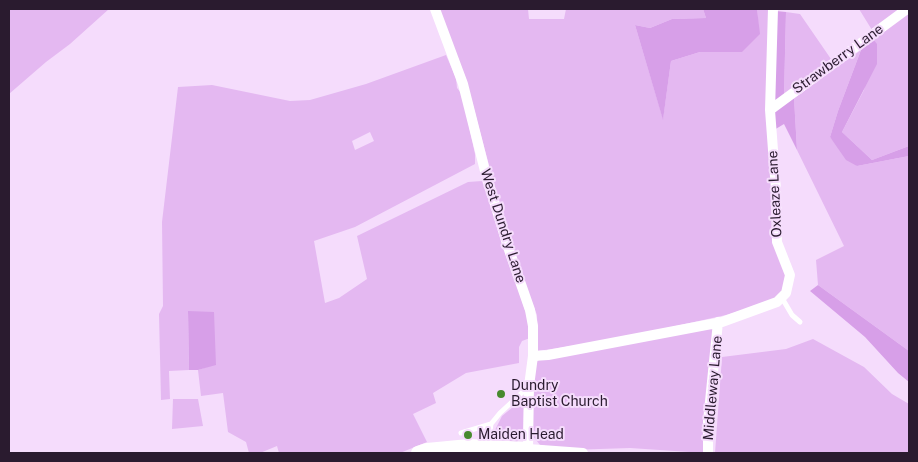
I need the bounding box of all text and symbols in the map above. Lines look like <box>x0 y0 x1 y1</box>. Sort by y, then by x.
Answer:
street label: Strawberry Lane <box>789 20 887 98</box>
street label: Oxleaze Lane <box>764 150 786 238</box>
street label: West Dundry Lane <box>477 167 529 285</box>
street label: Middleway Lane <box>700 335 726 441</box>
place label: Dundry Baptist Church <box>511 378 608 411</box>
marker: Dundry Baptist Church <box>495 388 507 400</box>
place label: Maiden Head <box>478 427 564 443</box>
marker: Maiden Head <box>462 429 474 441</box>

